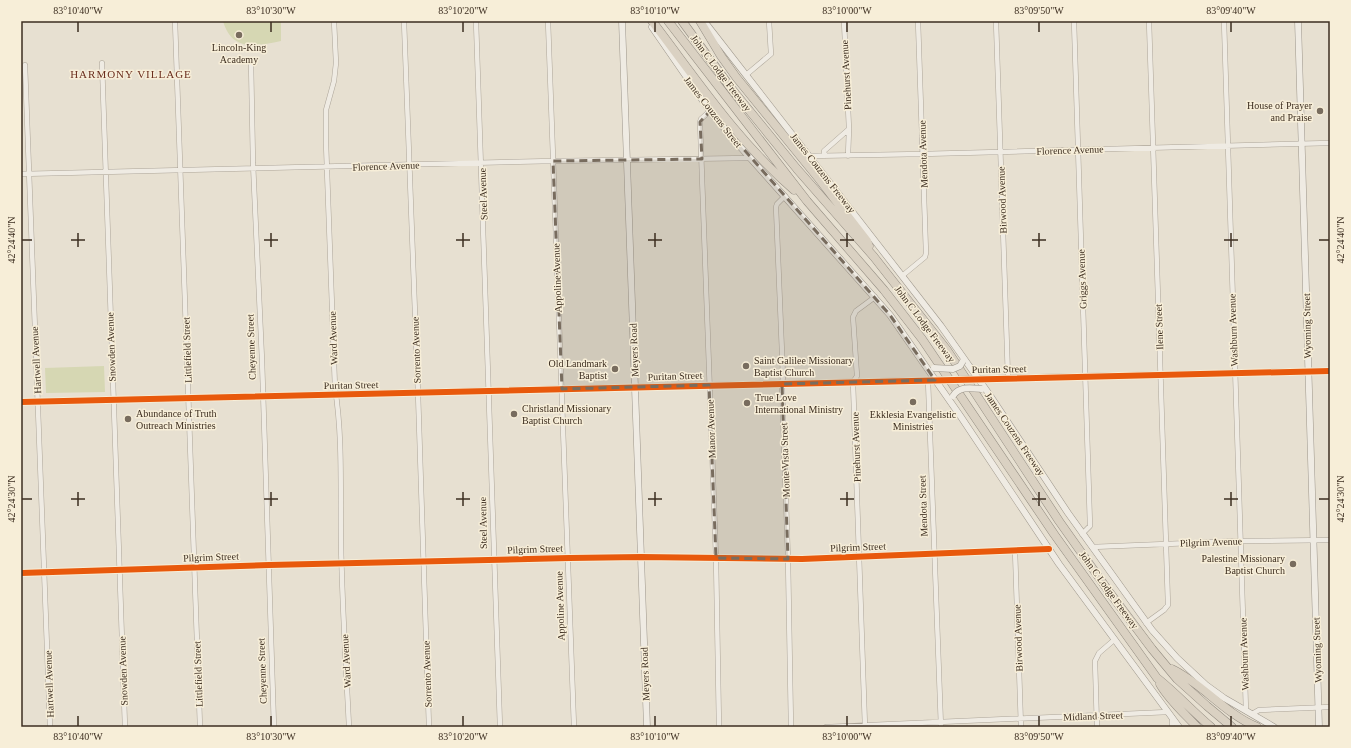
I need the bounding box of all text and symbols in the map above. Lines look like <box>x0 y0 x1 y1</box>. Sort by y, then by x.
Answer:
text: 83°10'40"W <box>53 5 103 16</box>
text: 83°10'30"W <box>246 5 296 16</box>
text: 83°10'20"W <box>438 5 488 16</box>
text: 83°10'10"W <box>630 5 680 16</box>
text: 83°10'00"W <box>822 5 872 16</box>
text: 83°09'50"W <box>1014 5 1064 16</box>
text: 83°09'40"W <box>1206 5 1256 16</box>
marker: Lincoln-King Academy <box>234 30 244 40</box>
street label: John C Lodge Freeway <box>689 33 753 113</box>
street label: Pinehurst Avenue <box>839 39 853 110</box>
place label: Lincoln-King Academy <box>212 42 266 65</box>
district label: HARMONY VILLAGE <box>70 68 192 80</box>
street label: James Couzens Street <box>682 74 744 150</box>
place label: House of Prayer and Praise <box>1247 100 1313 123</box>
marker: House of Prayer and Praise <box>1315 106 1325 116</box>
street label: Mendota Avenue <box>916 119 930 188</box>
street label: James Couzens Freeway <box>788 131 858 215</box>
street label: Florence Avenue <box>1036 143 1104 157</box>
street label: Florence Avenue <box>352 159 420 173</box>
street label: Birwood Avenue <box>995 166 1009 234</box>
street label: Steel Avenue <box>477 167 489 220</box>
text: 42°24'40"N <box>6 216 17 264</box>
text: 42°24'40"N <box>1335 216 1346 264</box>
street label: Appoline Avenue <box>550 243 564 313</box>
street label: Griggs Avenue <box>1075 249 1089 309</box>
street label: John C Lodge Freeway <box>893 284 957 364</box>
street label: Washburn Avenue <box>1226 293 1240 366</box>
street label: Wyoming Street <box>1301 293 1313 359</box>
street label: Ilene Street <box>1153 304 1165 350</box>
street label: Ward Avenue <box>327 310 339 365</box>
street label: Snowden Avenue <box>104 312 118 382</box>
street label: Cheyenne Street <box>244 314 258 380</box>
street label: Sorrento Avenue <box>409 316 423 384</box>
street label: Littlefield Street <box>180 317 194 383</box>
street label: Meyers Road <box>628 323 640 377</box>
street label: Hartwell Avenue <box>29 326 43 394</box>
place label: Saint Galilee Missionary Baptist Church <box>754 355 853 378</box>
place label: Old Landmark Baptist <box>548 358 607 381</box>
marker: Saint Galilee Missionary Baptist Church <box>741 361 751 371</box>
street label: Puritan Street <box>972 363 1027 375</box>
marker: Old Landmark Baptist <box>610 364 620 374</box>
street label: Puritan Street <box>647 370 703 382</box>
street label: Puritan Street <box>324 379 379 391</box>
street label: James Couzens Freeway <box>983 390 1047 478</box>
place label: True Love International Ministry <box>755 392 843 415</box>
marker: Ekklesia Evangelistic Ministries <box>908 397 918 407</box>
marker: True Love International Ministry <box>742 398 752 408</box>
street label: Manor Avenue <box>704 399 718 459</box>
place label: Christland Missionary Baptist Church <box>522 403 611 426</box>
place label: Abundance of Truth Outreach Ministries <box>136 408 217 431</box>
marker: Christland Missionary Baptist Church <box>509 409 519 419</box>
place label: Ekklesia Evangelistic Ministries <box>870 409 957 432</box>
street label: Pinehurst Avenue <box>849 411 863 482</box>
marker: Abundance of Truth Outreach Ministries <box>123 414 133 424</box>
street label: Monte Vista Street <box>778 422 792 498</box>
text: 42°24'30"N <box>6 475 17 523</box>
street label: Mendota Street <box>916 475 930 537</box>
text: 42°24'30"N <box>1335 475 1346 523</box>
street label: Steel Avenue <box>477 496 489 549</box>
street label: Pilgrim Avenue <box>1180 535 1243 549</box>
street label: Pilgrim Street <box>830 541 886 553</box>
street label: Pilgrim Street <box>507 543 563 555</box>
street label: John C Lodge Freeway <box>1077 549 1141 631</box>
street label: Pilgrim Street <box>183 551 239 563</box>
place label: Palestine Missionary Baptist Church <box>1201 553 1285 576</box>
marker: Palestine Missionary Baptist Church <box>1288 559 1298 569</box>
street label: Appoline Avenue <box>553 571 567 641</box>
street label: Birwood Avenue <box>1011 604 1025 672</box>
street label: Washburn Avenue <box>1237 617 1251 690</box>
street label: Wyoming Street <box>1310 617 1324 683</box>
street label: Ward Avenue <box>339 633 353 688</box>
street label: Snowden Avenue <box>116 636 130 706</box>
street label: Cheyenne Street <box>255 638 269 704</box>
street label: Sorrento Avenue <box>420 640 434 708</box>
street label: Littlefield Street <box>191 641 205 707</box>
street label: Meyers Road <box>639 647 651 701</box>
street label: Hartwell Avenue <box>42 650 56 718</box>
street label: Midland Street <box>1063 709 1123 723</box>
text: 83°10'40"W <box>53 731 103 742</box>
text: 83°10'30"W <box>246 731 296 742</box>
text: 83°10'20"W <box>438 731 488 742</box>
text: 83°10'10"W <box>630 731 680 742</box>
text: 83°10'00"W <box>822 731 872 742</box>
text: 83°09'50"W <box>1014 731 1064 742</box>
text: 83°09'40"W <box>1206 731 1256 742</box>

